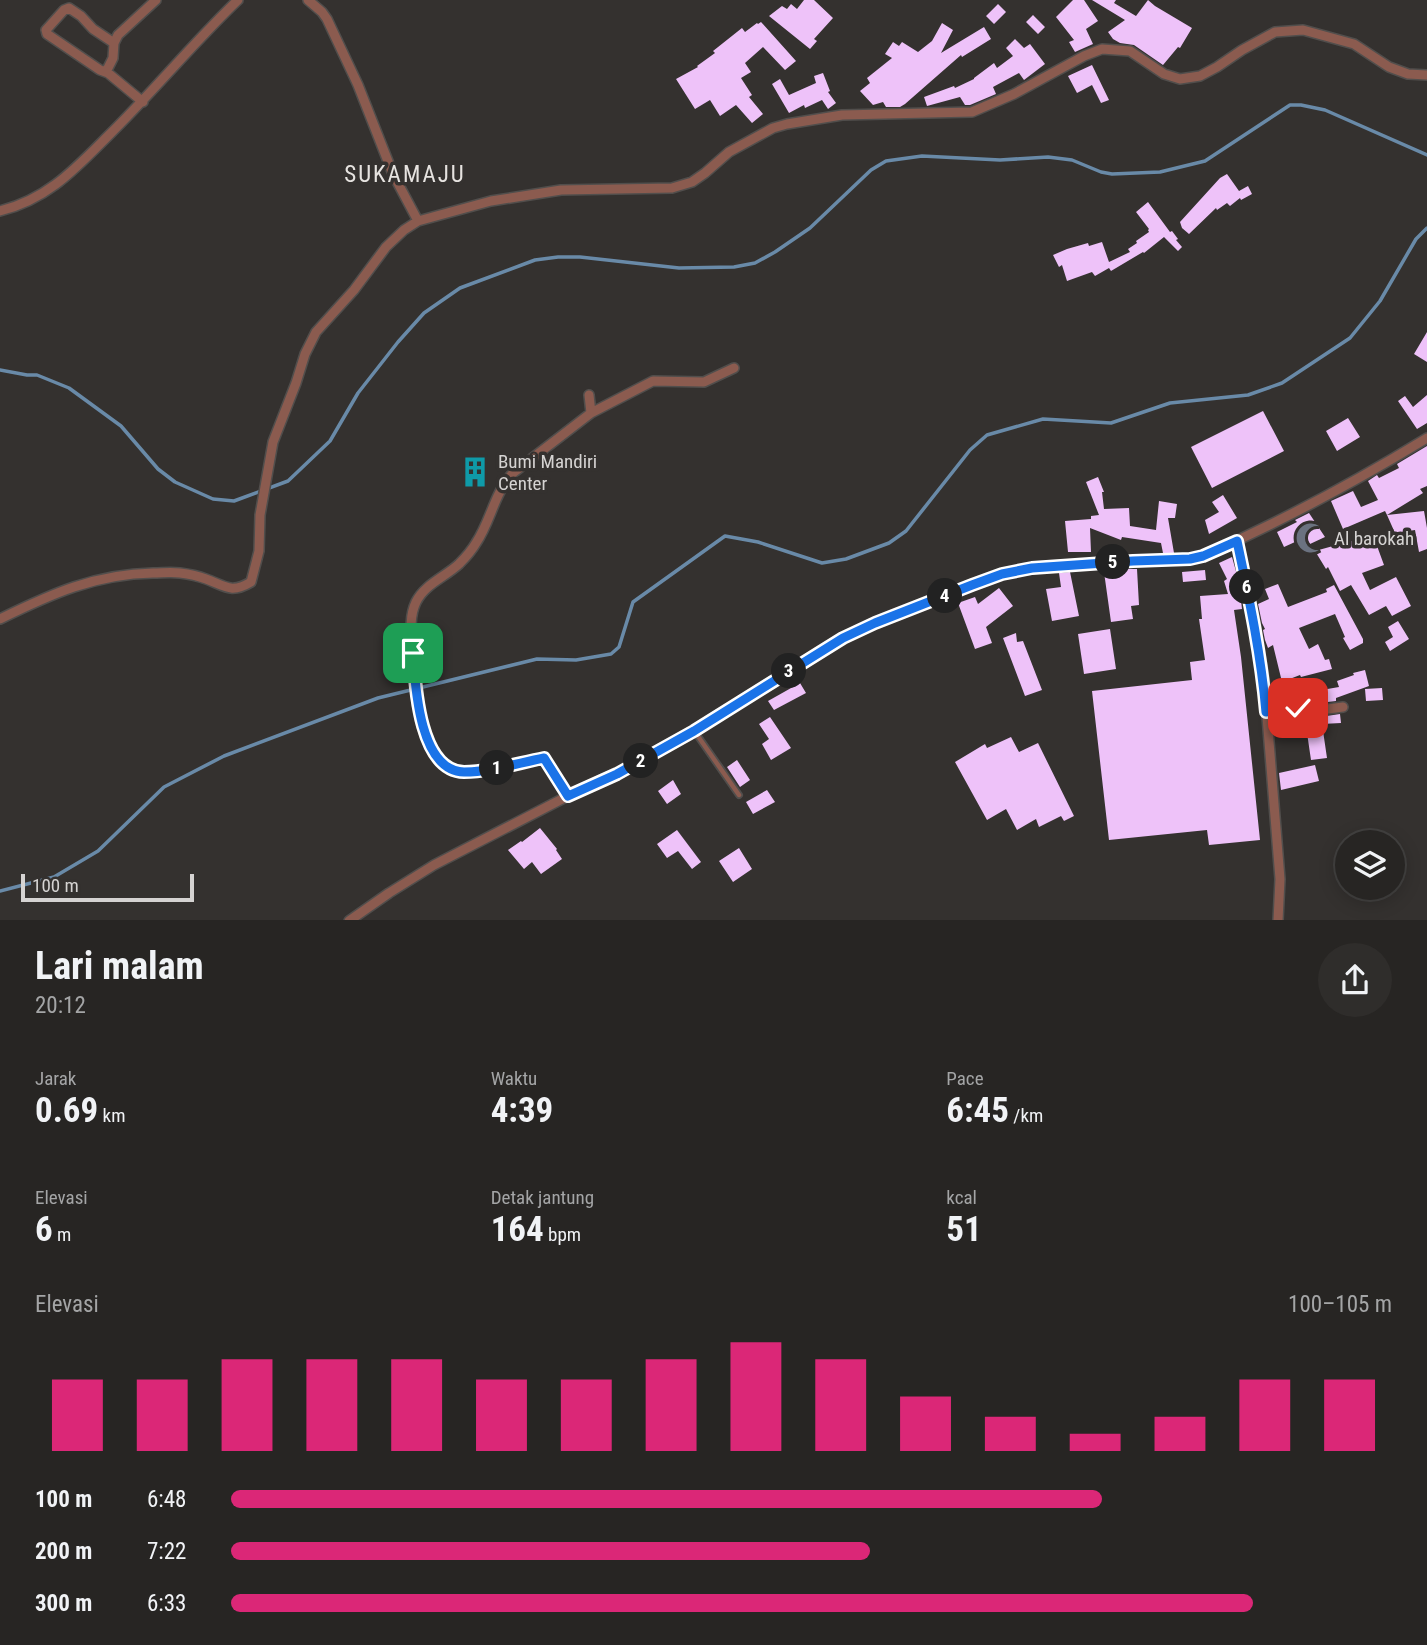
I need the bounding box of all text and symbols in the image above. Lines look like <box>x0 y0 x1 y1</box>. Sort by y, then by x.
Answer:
district label: SUKAMAJU <box>344 161 466 188</box>
place label: Bumi Mandiri Center <box>498 450 597 495</box>
building icon: Bumi Mandiri Center <box>458 455 492 489</box>
mosque icon: Al barokah <box>1294 521 1328 555</box>
place label: Al barokah <box>1334 527 1414 550</box>
pin: 5 <box>1096 544 1130 580</box>
text: 5 <box>1108 550 1117 573</box>
pin: 6 <box>1230 570 1264 604</box>
text: 6 <box>1242 575 1251 598</box>
pin: 4 <box>928 578 962 614</box>
text: 4 <box>940 584 949 607</box>
pin <box>383 623 443 683</box>
icon: arrive <box>394 634 432 672</box>
pin: 3 <box>772 654 806 688</box>
text: 3 <box>784 659 793 682</box>
pin <box>1268 678 1328 738</box>
icon: check <box>1279 689 1317 727</box>
pin: 2 <box>624 744 658 778</box>
text: 2 <box>636 749 645 772</box>
pin: 1 <box>480 750 514 786</box>
text: 1 <box>492 756 501 779</box>
map controls <box>1335 830 1405 900</box>
button: layers <box>1335 830 1405 900</box>
scale bar <box>21 872 194 903</box>
text: 100 m <box>32 874 79 897</box>
button: share <box>1318 943 1392 1017</box>
text: Lari malam <box>35 944 204 988</box>
text: 20:12 <box>35 992 86 1019</box>
text: Jarak <box>35 1067 76 1090</box>
text: Waktu <box>491 1067 537 1090</box>
text: Pace <box>946 1067 984 1090</box>
text: 0.69 <box>35 1090 98 1131</box>
text: 4:39 <box>491 1090 553 1131</box>
text: 6:45 <box>946 1090 1009 1131</box>
text: km <box>98 1104 125 1127</box>
text: /km <box>1009 1104 1043 1127</box>
text: Elevasi <box>35 1186 88 1209</box>
text: Detak jantung <box>491 1186 594 1209</box>
text: kcal <box>946 1186 977 1209</box>
text: 6 <box>35 1209 53 1250</box>
text: 164 <box>491 1209 544 1250</box>
text: 51 <box>946 1209 982 1250</box>
text: m <box>53 1223 71 1246</box>
text: bpm <box>544 1223 581 1246</box>
text: Elevasi <box>35 1291 99 1318</box>
text: 100–105 m <box>1288 1291 1392 1318</box>
text: 100 m <box>35 1486 92 1513</box>
text: 6:48 <box>147 1486 186 1513</box>
text: 200 m <box>35 1538 92 1565</box>
text: 7:22 <box>147 1538 186 1565</box>
text: 300 m <box>35 1590 92 1617</box>
text: 6:33 <box>147 1590 186 1617</box>

